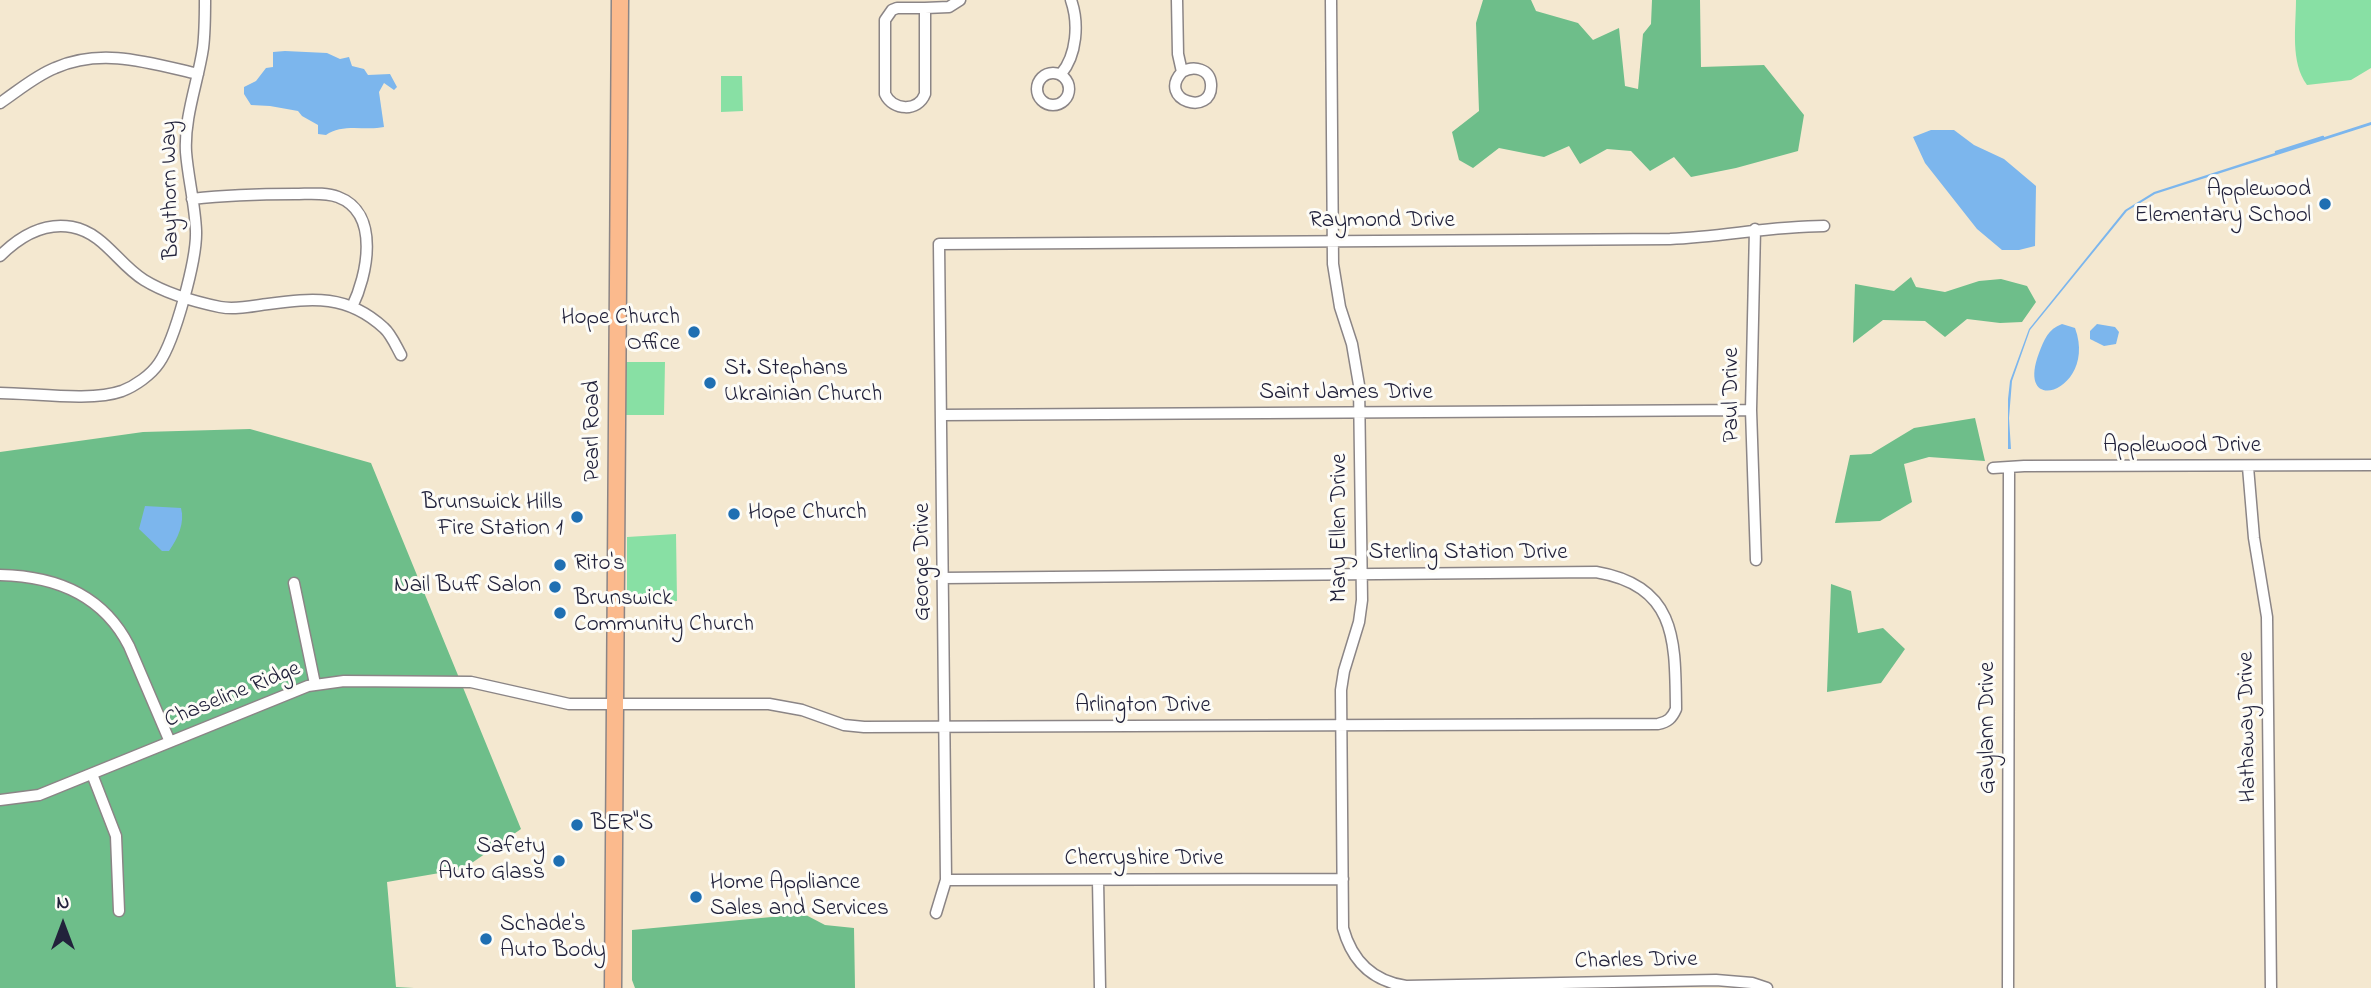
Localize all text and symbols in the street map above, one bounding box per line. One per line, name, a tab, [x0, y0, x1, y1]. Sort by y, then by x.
street label: Baythorn Way	[157, 120, 187, 260]
place label: Applewood Elementary School	[2135, 177, 2311, 231]
marker: Applewood Elementary School	[2317, 196, 2333, 212]
street label: Raymond Drive	[1309, 208, 1455, 236]
place label: Hope Church Office	[561, 305, 680, 359]
marker: Hope Church Office	[686, 324, 702, 340]
street label: Paul Drive	[1719, 347, 1747, 443]
place label: St. Stephans Ukrainian Church	[724, 356, 882, 410]
marker: St. Stephans Ukrainian Church	[702, 375, 718, 391]
street label: Pearl Road	[580, 380, 608, 482]
street label: Saint James Drive	[1259, 380, 1433, 408]
street label: Applewood Drive	[2103, 433, 2261, 461]
street label: Mary Ellen Drive	[1327, 453, 1355, 603]
place label: Brunswick Hills Fire Station 1	[422, 490, 563, 544]
place label: Hope Church	[748, 500, 867, 528]
street label: George Drive	[910, 503, 938, 621]
marker: Hope Church	[726, 506, 742, 522]
marker: Brunswick Hills Fire Station 1	[569, 509, 585, 525]
street label: Sterling Station Drive	[1368, 540, 1568, 568]
place label: Rito's	[574, 551, 625, 579]
marker: Rito's	[552, 557, 568, 573]
place label: Nail Buff Salon	[394, 573, 541, 601]
marker: Nail Buff Salon	[547, 579, 563, 595]
place label: Brunswick Community Church	[574, 586, 754, 640]
marker: Brunswick Community Church	[552, 605, 568, 621]
street label: Hathaway Drive	[2234, 651, 2264, 803]
street label: Chaseline Ridge	[161, 656, 305, 736]
street label: Gaylann Drive	[1975, 662, 2003, 794]
street label: Arlington Drive	[1075, 693, 1211, 721]
place label: BER"S	[591, 811, 653, 839]
marker: BER"S	[569, 817, 585, 833]
place label: Safety Auto Glass	[438, 834, 545, 888]
street label: Cherryshire Drive	[1065, 846, 1223, 874]
marker: Safety Auto Glass	[551, 853, 567, 869]
place label: Home Appliance Sales and Services	[710, 870, 889, 924]
marker: Home Appliance Sales and Services	[688, 889, 704, 905]
north arrow	[28, 890, 98, 960]
text: N	[57, 890, 69, 917]
place label: Schade's Auto Body	[500, 912, 606, 966]
marker: Schade's Auto Body	[478, 931, 494, 947]
street label: Charles Drive	[1574, 947, 1698, 977]

